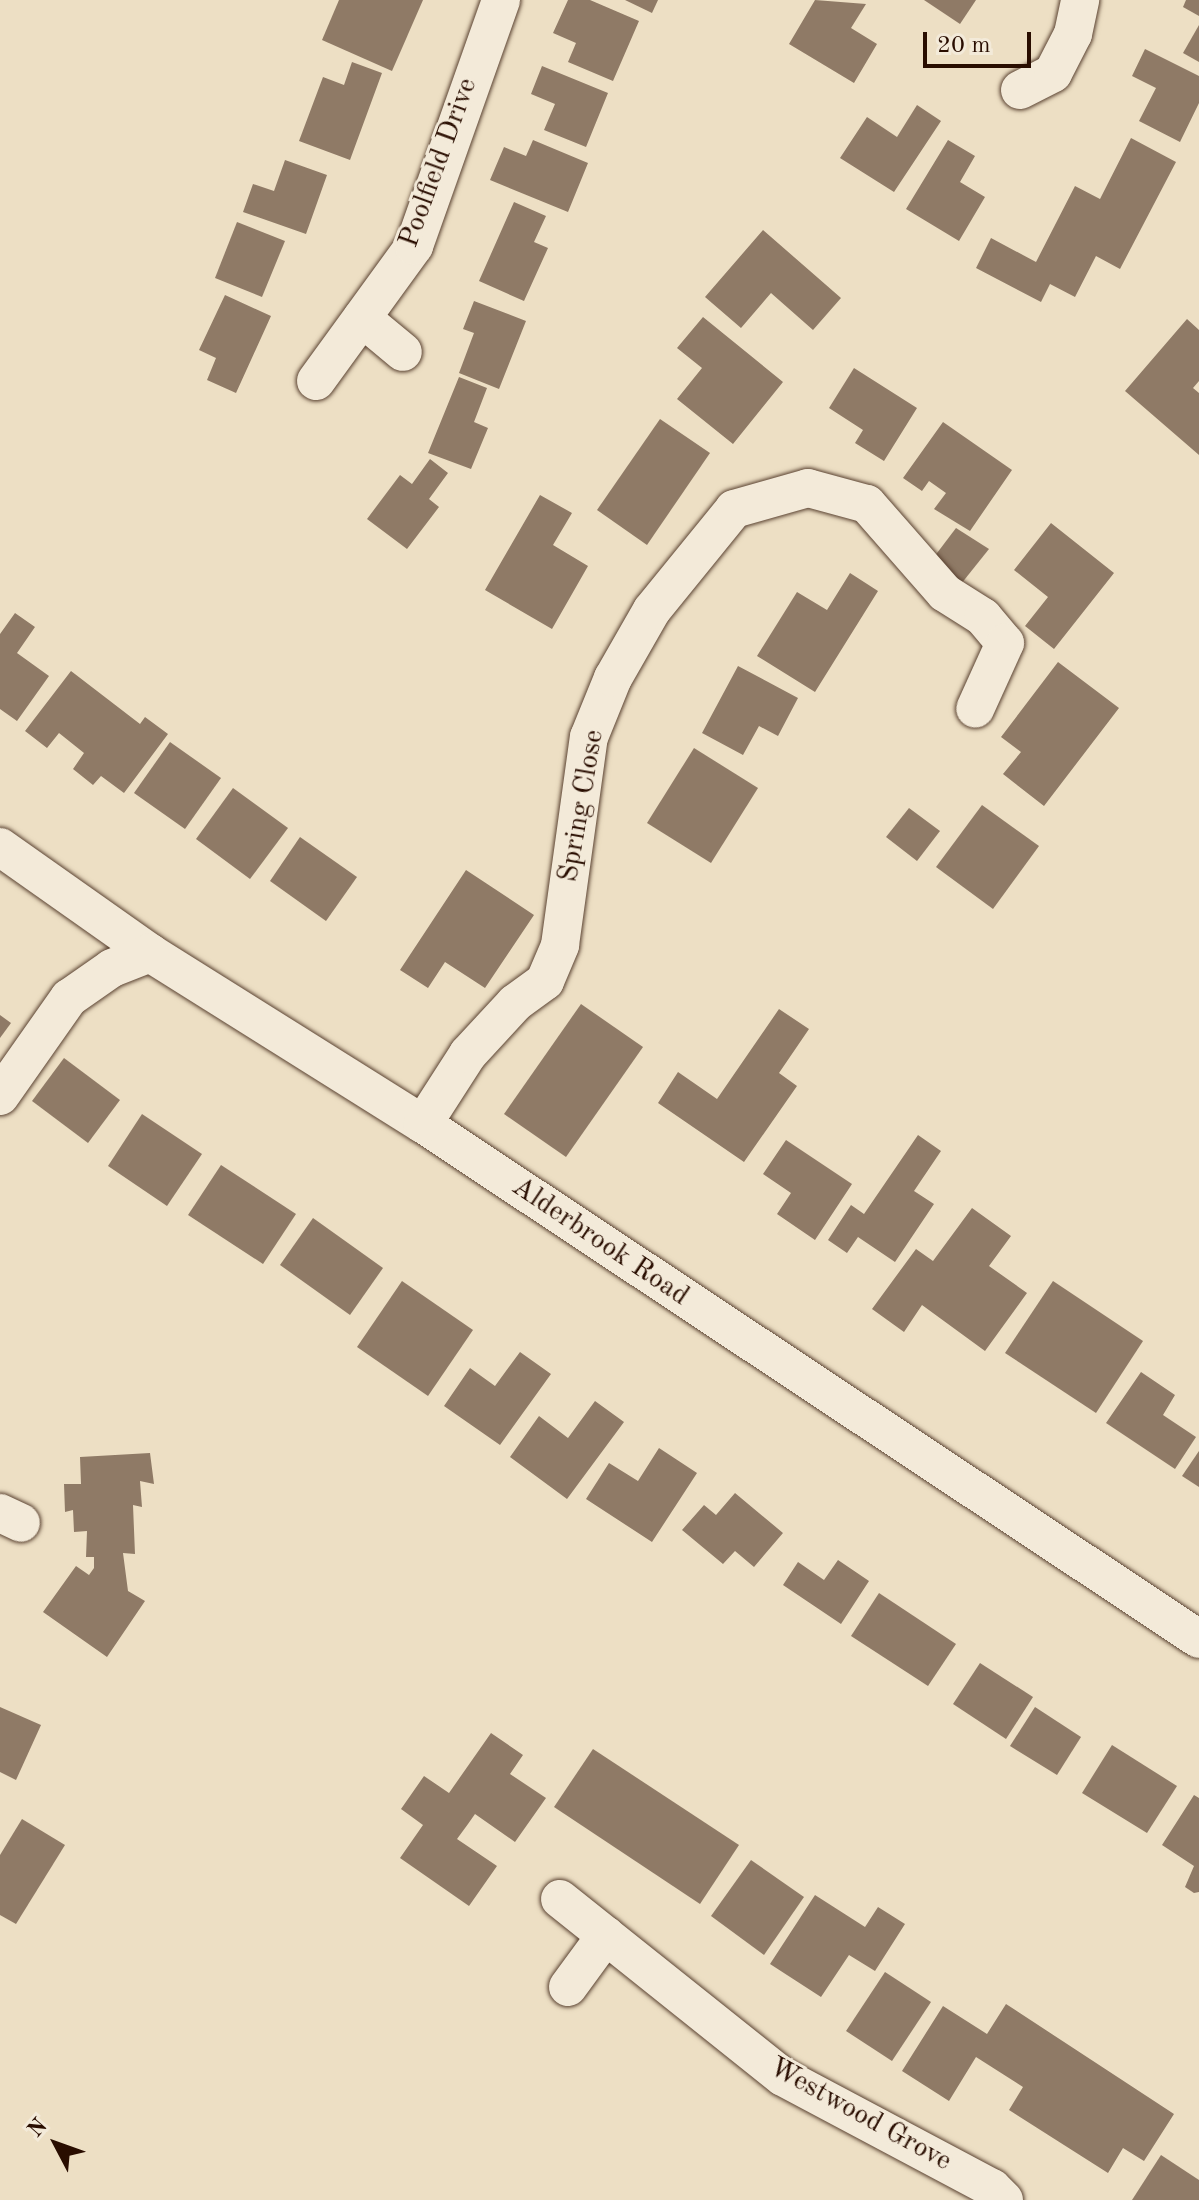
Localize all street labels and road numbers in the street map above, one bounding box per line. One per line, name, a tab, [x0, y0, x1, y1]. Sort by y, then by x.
street label: Poolfield Drive	[393, 74, 485, 252]
street label: Spring Close	[552, 727, 612, 885]
street label: Alderbrook Road	[505, 1170, 695, 1314]
street label: Westwood Grove	[763, 2051, 957, 2179]

